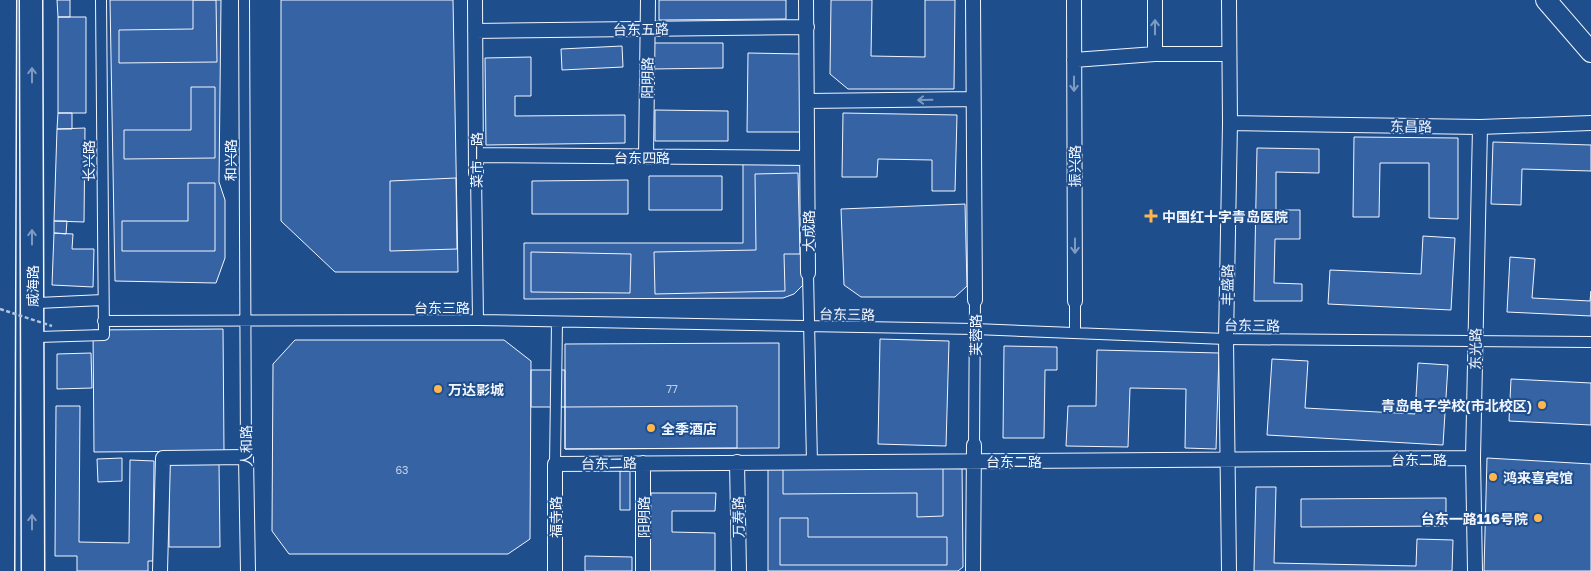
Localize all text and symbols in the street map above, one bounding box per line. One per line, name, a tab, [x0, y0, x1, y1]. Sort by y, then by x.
one-way arrow	[1150, 19, 1160, 36]
street label: 台东五路	[613, 20, 669, 38]
street label: 阳明路	[638, 57, 656, 99]
one-way arrow	[27, 67, 37, 84]
one-way arrow	[1069, 75, 1079, 91]
one-way arrow	[917, 95, 933, 105]
street label: 东昌路	[1390, 117, 1432, 135]
street label: 菜市一路	[468, 132, 485, 188]
street label: 和兴路	[222, 139, 239, 181]
street label: 长兴路	[80, 140, 97, 182]
street label: 振兴路	[1066, 145, 1083, 187]
street label: 台东四路	[614, 149, 670, 166]
place label: 中国红十字青岛医院	[1162, 208, 1288, 225]
marker: 中国红十字青岛医院	[1144, 209, 1158, 223]
street label: 大成路	[800, 210, 817, 252]
one-way arrow	[27, 230, 37, 246]
one-way arrow	[1070, 238, 1080, 254]
street label: 丰盛路	[1218, 264, 1236, 306]
street label: 威海路	[24, 265, 41, 307]
street label: 台东三路	[414, 299, 470, 316]
street label: 台东三路	[819, 305, 875, 323]
street label: 芙蓉路	[967, 314, 984, 356]
street label: 台东三路	[1224, 316, 1280, 334]
street label: 东光路	[1466, 328, 1484, 370]
place label: 万达影城	[448, 381, 504, 398]
house number: 77	[666, 382, 678, 395]
marker: 万达影城	[432, 383, 444, 395]
place label: 青岛电子学校(市北校区)	[1381, 397, 1532, 414]
marker: 青岛电子学校(市北校区)	[1536, 399, 1548, 411]
place label: 全季酒店	[661, 420, 717, 437]
marker: 全季酒店	[645, 422, 657, 434]
street label: 人和路	[237, 425, 255, 467]
street label: 台东二路	[1391, 451, 1447, 468]
street label: 台东二路	[986, 453, 1042, 470]
street label: 台东二路	[581, 454, 637, 472]
house number: 63	[395, 463, 409, 476]
place label: 鸿来喜宾馆	[1503, 469, 1573, 486]
marker: 鸿来喜宾馆	[1487, 471, 1499, 483]
street label: 福寺路	[547, 496, 564, 538]
street label: 阳明路	[635, 496, 652, 538]
street label: 万寿路	[729, 496, 747, 538]
place label: 台东一路116号院	[1421, 510, 1528, 527]
marker: 台东一路116号院	[1532, 512, 1544, 524]
one-way arrow	[27, 515, 37, 531]

